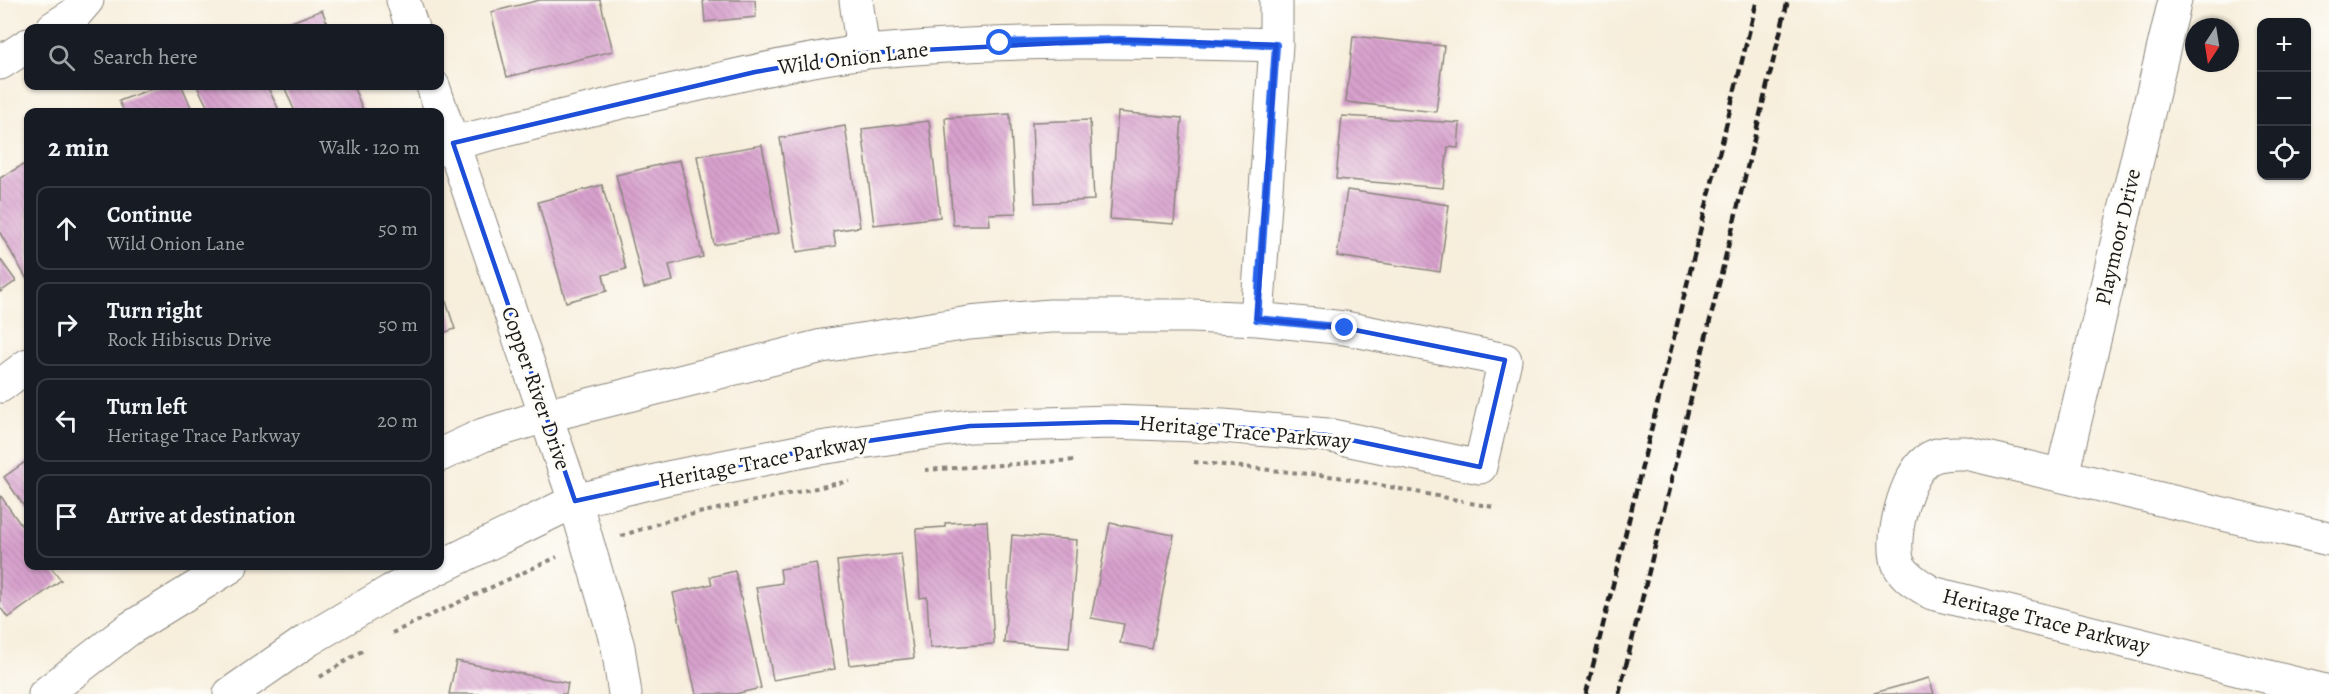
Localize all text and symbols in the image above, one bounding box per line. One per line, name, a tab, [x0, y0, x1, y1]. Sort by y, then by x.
north arrow	[2185, 18, 2239, 72]
map controls	[2257, 18, 2311, 180]
button: +	[2257, 18, 2311, 72]
search box	[24, 24, 444, 90]
route start	[986, 29, 1012, 55]
street label: Wild Onion Lane	[775, 34, 930, 82]
icon: search	[45, 41, 78, 74]
text: Search here	[93, 42, 198, 72]
button: −	[2257, 72, 2311, 126]
button: locate	[2257, 126, 2311, 180]
text: 2 min	[48, 130, 109, 165]
text: Walk · 120 m	[319, 134, 420, 161]
street label: Playmoor Drive	[2088, 166, 2148, 308]
text: Continue	[107, 200, 192, 230]
icon: ahead	[50, 212, 83, 245]
text: 50 m	[378, 215, 418, 242]
text: Wild Onion Lane	[107, 230, 245, 257]
text: Turn right	[107, 296, 203, 326]
street label: Copper River Drive	[494, 302, 578, 474]
icon: right	[50, 308, 83, 341]
text: 50 m	[378, 311, 418, 338]
route end	[1331, 314, 1357, 340]
text: Rock Hibiscus Drive	[107, 326, 272, 353]
text: Turn left	[107, 392, 187, 422]
icon: left	[50, 404, 83, 437]
text: 20 m	[377, 407, 418, 434]
street label: Heritage Trace Parkway	[1138, 408, 1352, 456]
text: Heritage Trace Parkway	[107, 422, 300, 449]
street label: Heritage Trace Parkway	[656, 426, 870, 496]
icon: arrive	[50, 500, 83, 533]
text: Arrive at destination	[107, 501, 296, 531]
street label: Heritage Trace Parkway	[1939, 581, 2153, 661]

